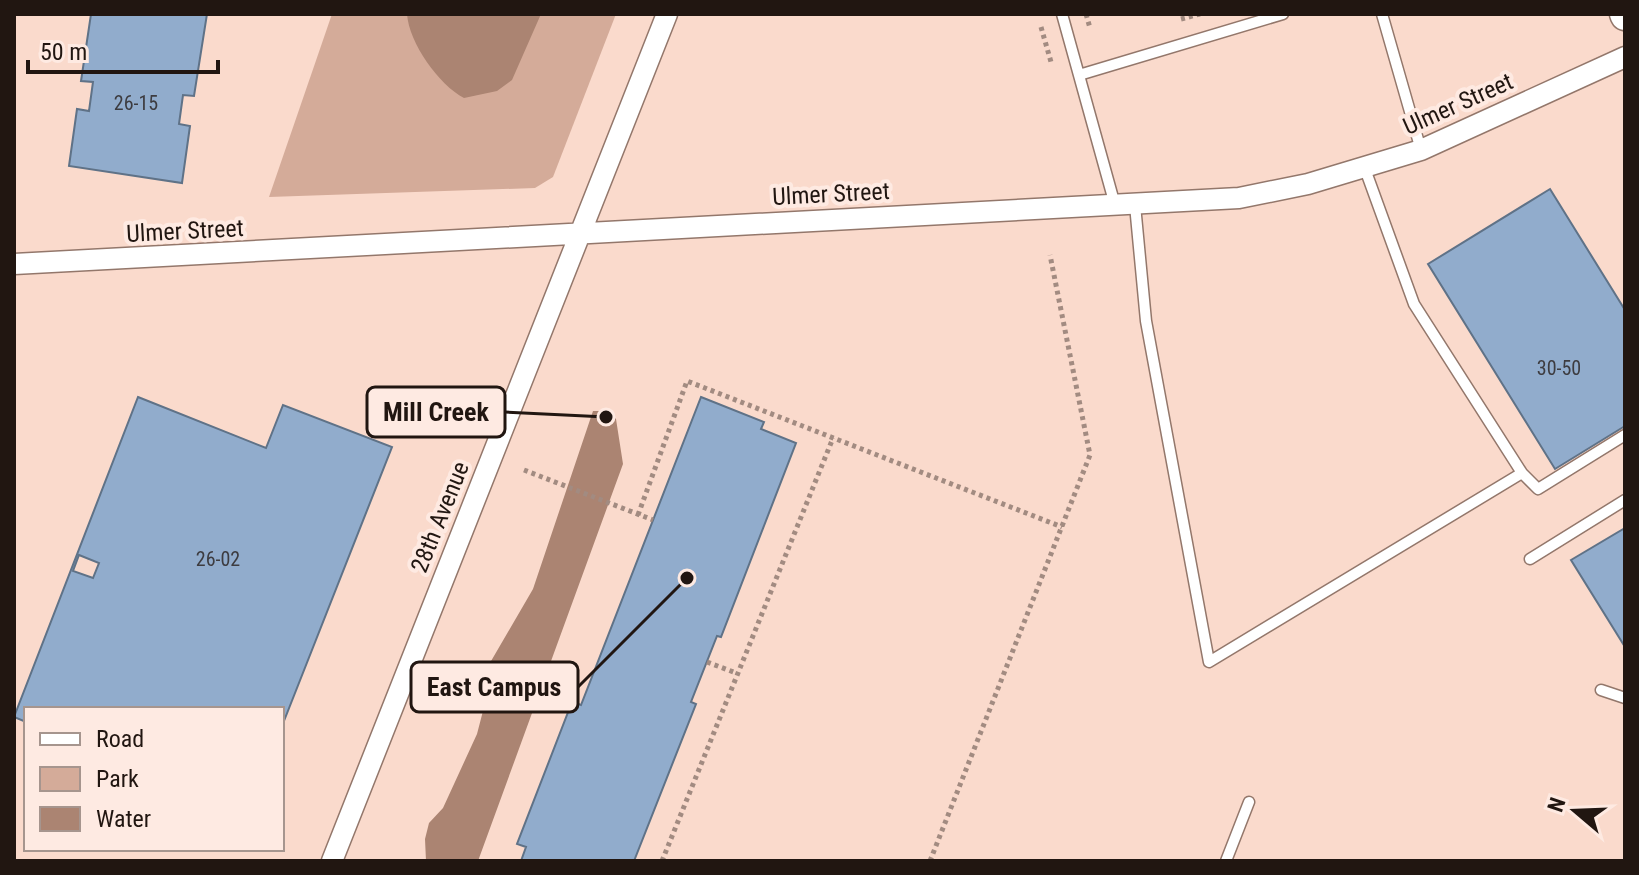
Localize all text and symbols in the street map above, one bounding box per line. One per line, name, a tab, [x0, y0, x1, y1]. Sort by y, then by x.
scale bar	[28, 24, 218, 74]
text: 50 m	[40, 38, 87, 66]
street label: Ulmer Street	[1399, 67, 1517, 141]
house number: 26-15	[114, 91, 158, 115]
street label: Ulmer Street	[772, 177, 890, 211]
street label: Ulmer Street	[126, 214, 244, 248]
house number: 30-50	[1537, 356, 1581, 380]
callout: Mill Creek	[367, 387, 505, 437]
text: Mill Creek	[383, 397, 489, 427]
street label: 28th Avenue	[405, 458, 475, 576]
house number: 26-02	[196, 547, 240, 571]
callout: East Campus	[411, 662, 578, 712]
text: East Campus	[427, 672, 561, 702]
legend	[24, 707, 284, 851]
text: Road	[96, 725, 144, 753]
text: Park	[96, 765, 139, 793]
north arrow	[1535, 771, 1615, 851]
text: N	[1543, 794, 1571, 815]
text: Water	[96, 805, 151, 833]

